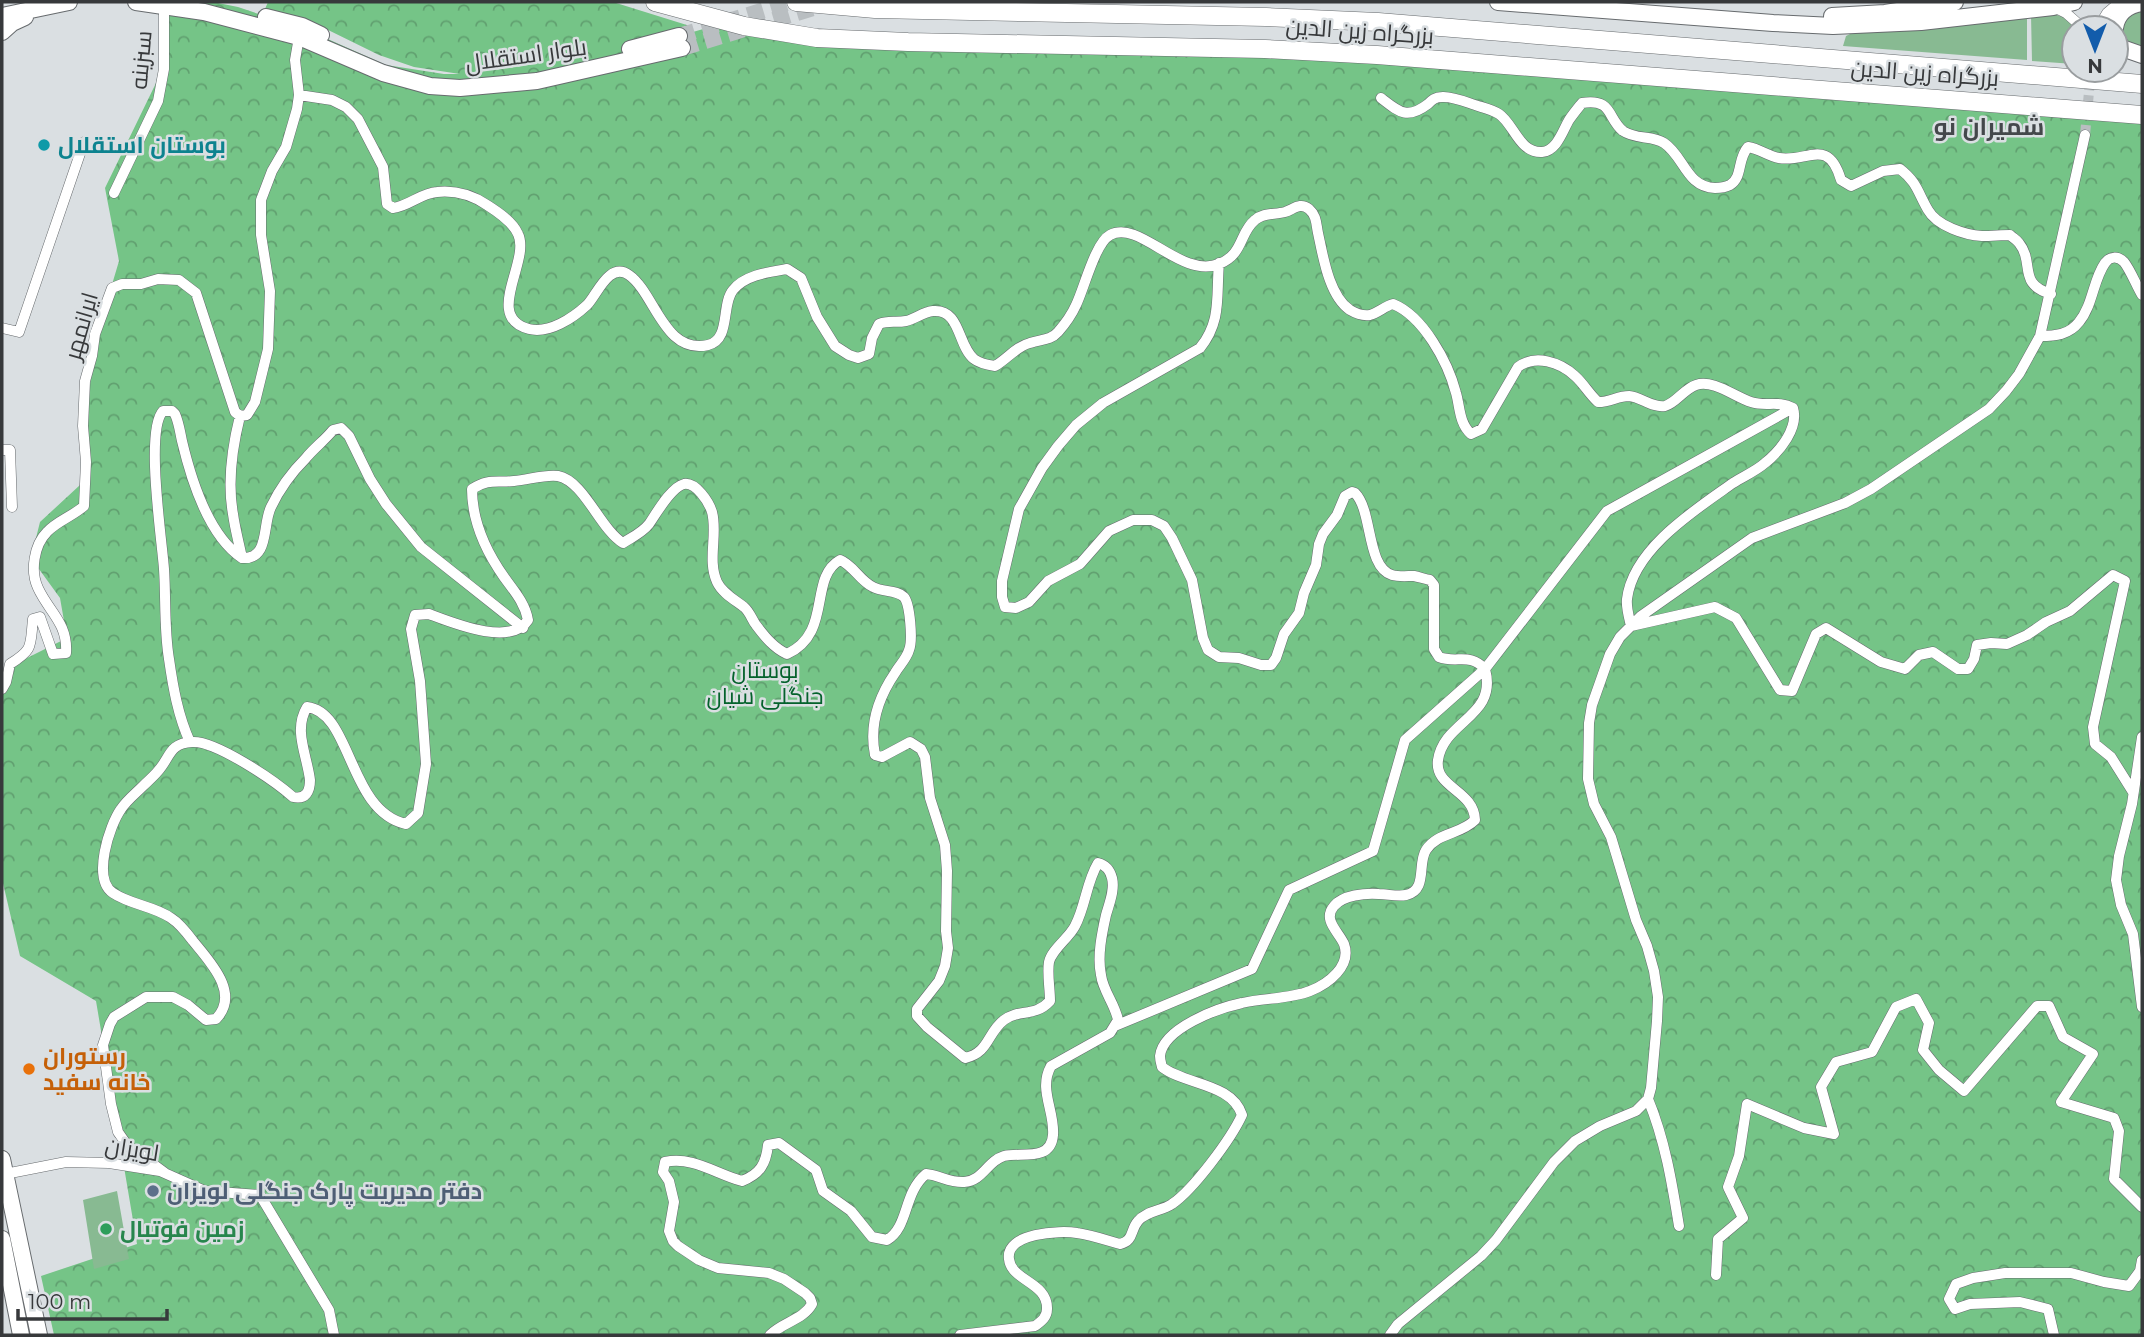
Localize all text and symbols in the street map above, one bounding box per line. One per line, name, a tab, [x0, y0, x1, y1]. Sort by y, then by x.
street label: بزرگراه زین الدین	[1285, 12, 1435, 50]
north arrow	[2060, 14, 2130, 84]
street label: سبزینه	[124, 29, 158, 91]
street label: بلوار استقلال	[464, 33, 588, 77]
street label: بزرگراه زین الدین	[1850, 54, 2000, 92]
text: N	[2087, 54, 2103, 77]
district label: شمیران نو	[1934, 112, 2044, 141]
place label: بوستان استقلال	[58, 131, 226, 159]
marker: بوستان استقلال	[36, 137, 52, 153]
street label: ایرانمهر	[57, 289, 104, 365]
park label: بوستان جنگلی شیان	[706, 656, 824, 710]
place label: رستوران خانه سفید	[43, 1042, 150, 1096]
marker: رستوران خانه سفید	[21, 1061, 37, 1077]
street label: لویزان	[103, 1131, 161, 1167]
place label: دفتر مدیریت پارک جنگلی لویزان	[167, 1177, 482, 1207]
marker: دفتر مدیریت پارک جنگلی لویزان	[145, 1183, 161, 1199]
place label: زمین فوتبال	[120, 1215, 245, 1243]
marker: زمین فوتبال	[98, 1221, 114, 1237]
scale bar	[18, 1278, 166, 1322]
text: 100 m	[28, 1289, 91, 1314]

